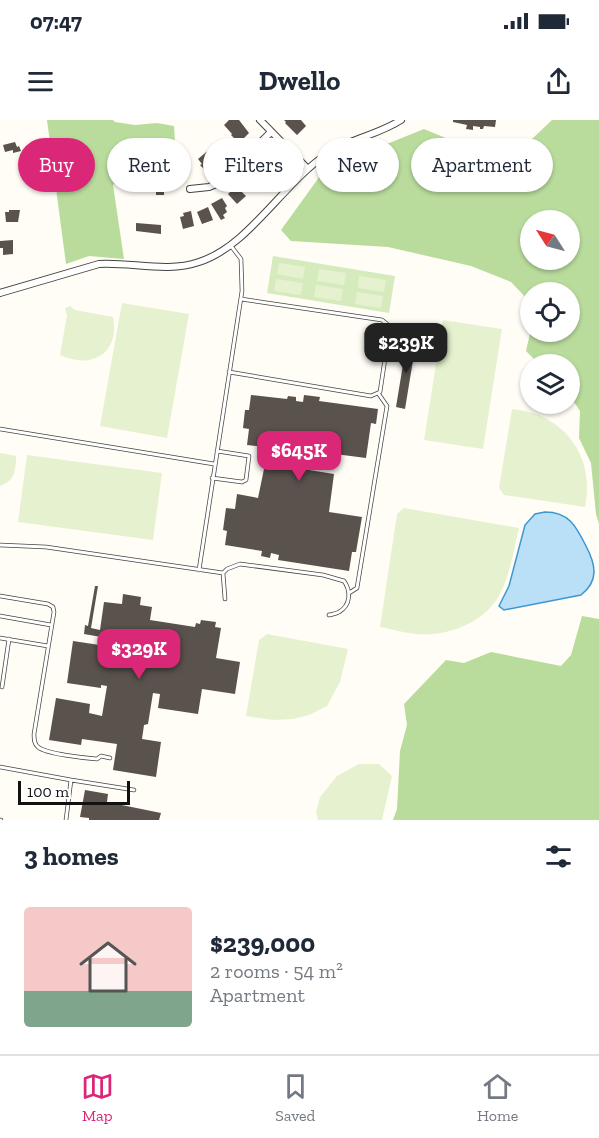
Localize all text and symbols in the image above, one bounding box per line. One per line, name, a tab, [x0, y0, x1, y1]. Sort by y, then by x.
text: 07:47	[30, 8, 82, 35]
icon: menu	[24, 65, 57, 98]
text: Dwello	[259, 65, 340, 97]
icon: share	[542, 65, 575, 98]
chip: Buy	[18, 138, 95, 192]
chip: Rent	[107, 138, 191, 192]
chip: Filters	[203, 138, 304, 192]
chip: New	[316, 138, 399, 192]
chip: Apartment	[411, 138, 553, 192]
north arrow	[520, 210, 580, 270]
map controls	[520, 210, 580, 414]
button: locate	[520, 282, 580, 342]
pin: $239K	[364, 323, 448, 374]
text: $239K	[378, 330, 434, 354]
button: layers	[520, 354, 580, 414]
pin: $645K	[257, 431, 341, 482]
text: $645K	[271, 438, 327, 462]
pin: $329K	[97, 629, 181, 680]
text: $329K	[111, 636, 167, 660]
scale bar	[18, 778, 130, 806]
text: 100 m	[27, 782, 69, 801]
text: 3 homes	[24, 840, 119, 872]
icon: filters	[542, 840, 575, 873]
text: $239,000	[210, 927, 315, 959]
icon: home	[72, 931, 144, 1003]
text: 2 rooms · 54 m²	[210, 959, 343, 983]
text: Apartment	[210, 983, 305, 1007]
tab: Map	[81, 1070, 114, 1125]
tab: Saved	[275, 1070, 315, 1125]
tab: Home	[477, 1070, 518, 1125]

